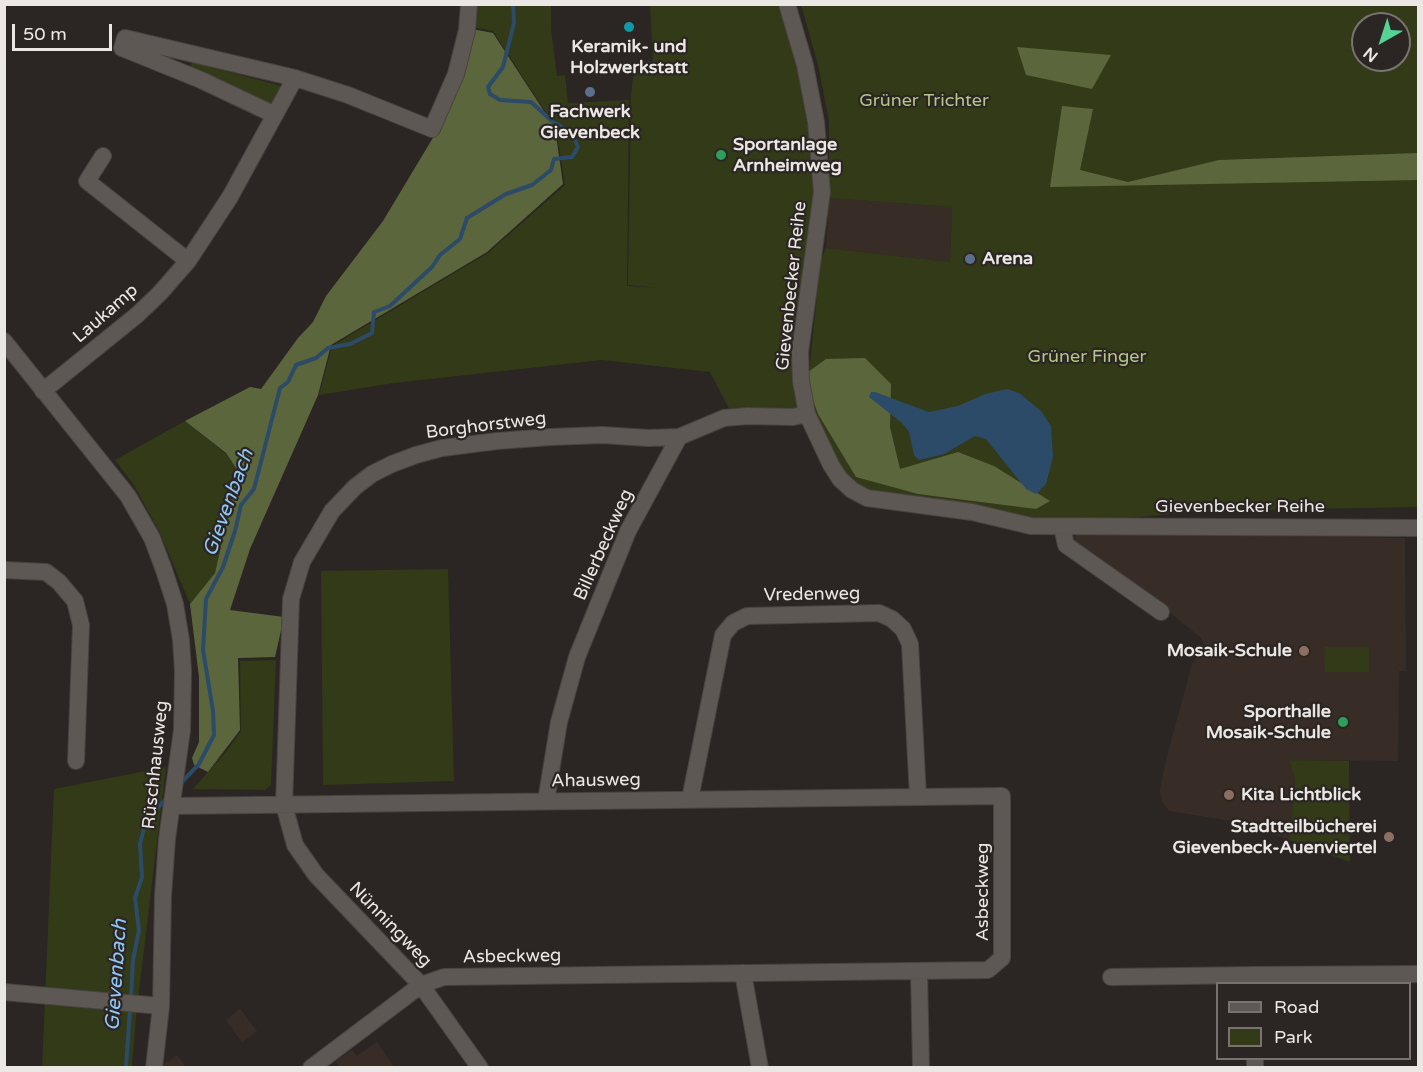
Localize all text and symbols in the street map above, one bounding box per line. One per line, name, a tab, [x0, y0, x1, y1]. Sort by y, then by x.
scale bar	[15, 12, 116, 50]
north arrow	[1351, 12, 1411, 72]
marker: Keramik- und Holzwerkstatt	[622, 20, 636, 34]
text: 50 m	[23, 23, 67, 45]
place label: Keramik- und Holzwerkstatt	[570, 36, 688, 78]
text: N	[1360, 43, 1382, 66]
marker: Fachwerk Gievenbeck	[583, 85, 597, 99]
park label: Grüner Trichter	[859, 90, 989, 112]
place label: Fachwerk Gievenbeck	[540, 101, 640, 144]
place label: Sportanlage Arnheimweg	[733, 134, 842, 176]
marker: Sportanlage Arnheimweg	[714, 148, 728, 162]
street label: Gievenbecker Reihe	[772, 200, 812, 372]
place label: Arena	[982, 248, 1033, 270]
marker: Arena	[963, 252, 977, 266]
street label: Laukamp	[69, 280, 143, 348]
park label: Grüner Finger	[1028, 346, 1146, 368]
street label: Borghorstweg	[425, 408, 547, 444]
water label: Gievenbach	[199, 446, 259, 560]
street label: Billerbeckweg	[570, 486, 638, 604]
street label: Gievenbecker Reihe	[1155, 496, 1325, 518]
street label: Vredenweg	[764, 583, 860, 607]
place label: Mosaik-Schule	[1167, 640, 1292, 662]
marker: Mosaik-Schule	[1297, 644, 1311, 658]
street label: Rüschhausweg	[139, 700, 173, 830]
place label: Sporthalle Mosaik-Schule	[1206, 701, 1331, 744]
marker: Sporthalle Mosaik-Schule	[1336, 715, 1350, 729]
street label: Ahausweg	[551, 769, 641, 793]
place label: Kita Lichtblick	[1241, 784, 1361, 806]
marker: Kita Lichtblick	[1222, 788, 1236, 802]
place label: Stadtteilbücherei Gievenbeck-Auenviertel	[1173, 816, 1377, 858]
marker: Stadtteilbücherei Gievenbeck-Auenviertel	[1382, 830, 1396, 844]
street label: Asbeckweg	[972, 843, 994, 941]
street label: Nünningweg	[344, 878, 436, 972]
water label: Gievenbach	[101, 918, 133, 1032]
street label: Asbeckweg	[462, 945, 562, 969]
legend	[1216, 982, 1411, 1060]
text: Road	[1274, 996, 1319, 1018]
text: Park	[1274, 1026, 1312, 1048]

